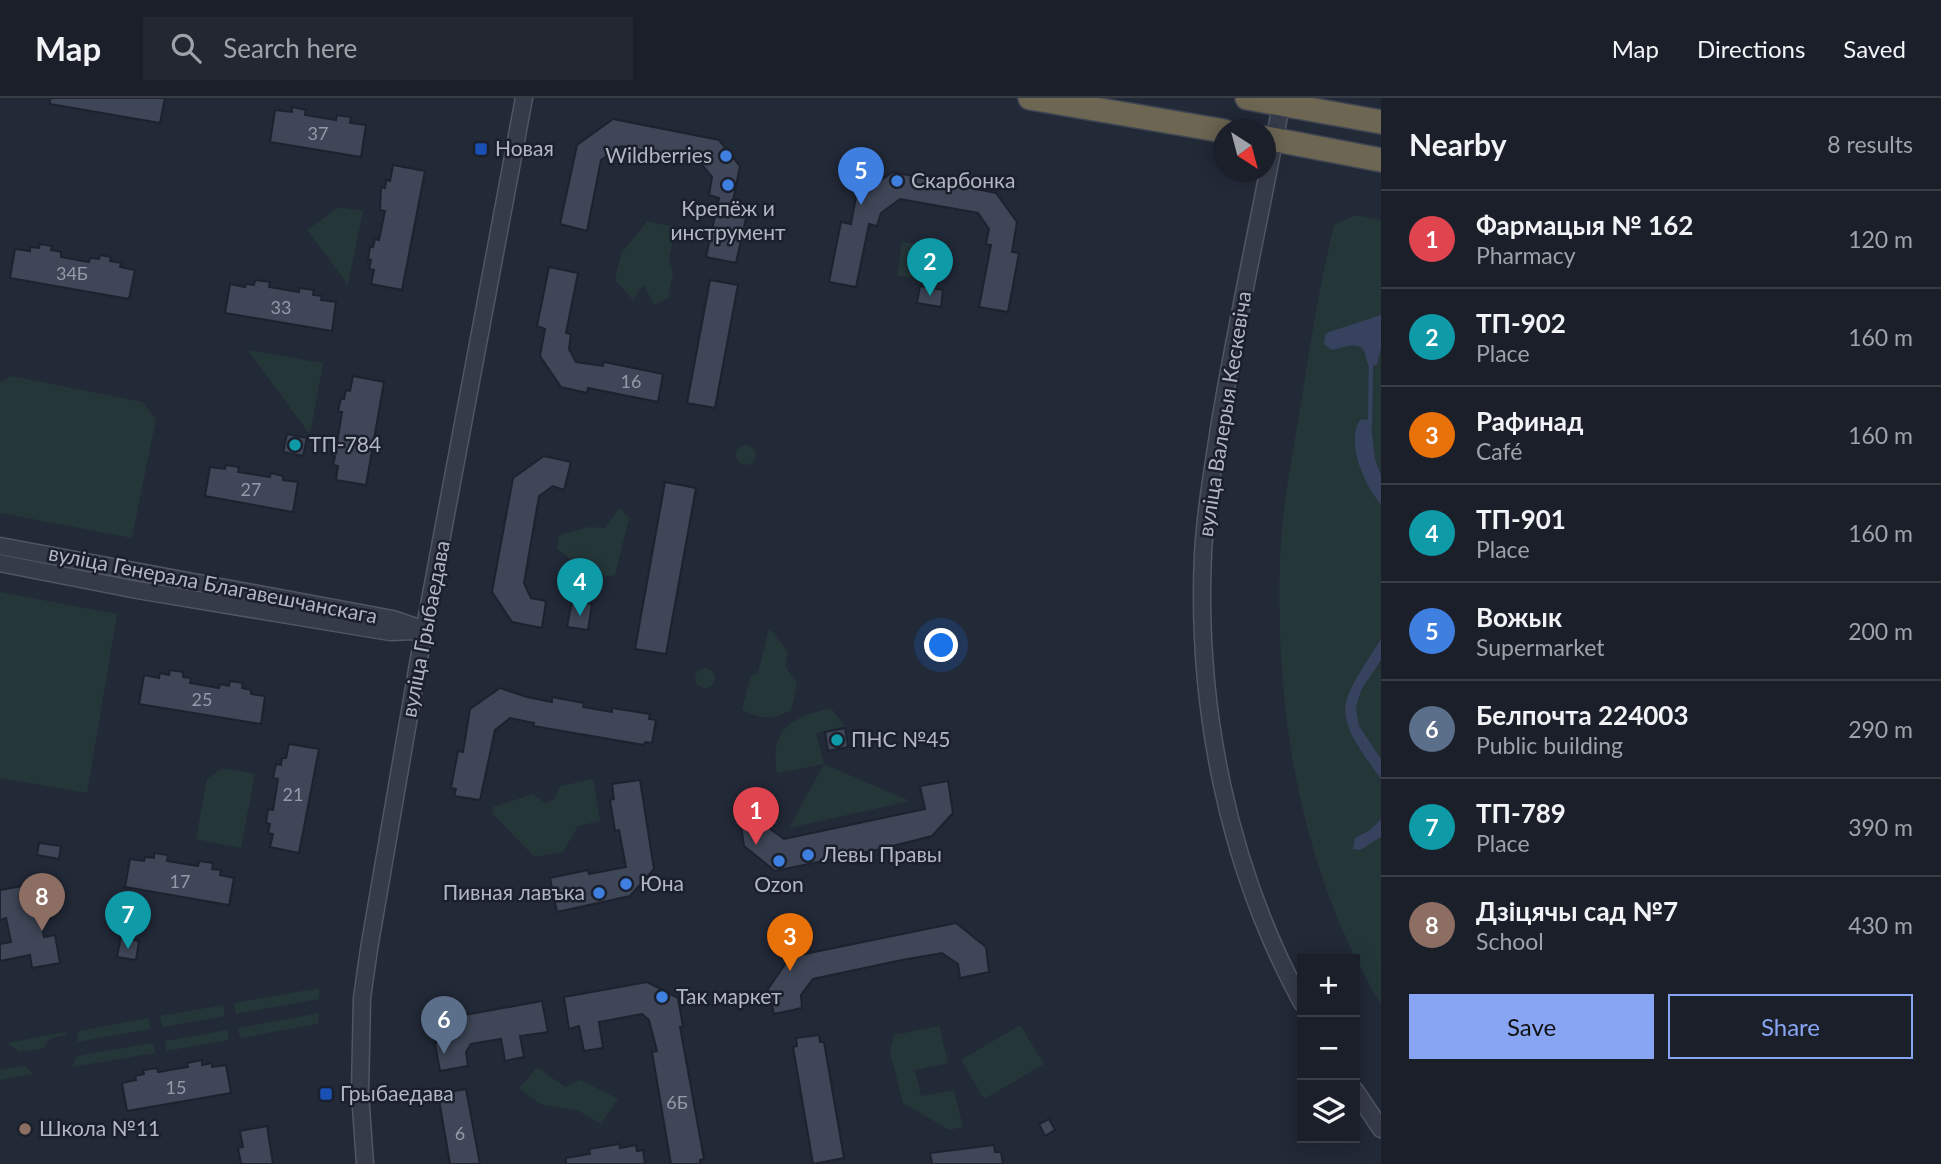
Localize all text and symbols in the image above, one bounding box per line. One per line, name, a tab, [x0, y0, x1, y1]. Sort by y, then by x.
search box	[143, 17, 633, 80]
text: Map	[35, 28, 101, 68]
icon: search	[167, 29, 205, 67]
text: Search here	[223, 32, 357, 64]
text: Map	[1612, 34, 1659, 63]
text: Directions	[1697, 34, 1805, 63]
text: Saved	[1843, 34, 1906, 63]
north arrow	[1213, 119, 1276, 182]
house number: 37	[308, 122, 328, 144]
text: Nearby	[1409, 126, 1507, 162]
text: 8 results	[1827, 130, 1913, 158]
place label: Новая	[495, 135, 554, 160]
marker: Новая	[473, 141, 489, 157]
place label: Wildberries	[605, 142, 712, 167]
pin: 5	[838, 147, 884, 205]
marker: Wildberries	[718, 148, 734, 164]
place label: Скарбонка	[911, 167, 1015, 192]
marker: Скарбонка	[889, 173, 905, 189]
marker: Крепёж и инструмент	[720, 177, 736, 193]
place label: Крепёж и инструмент	[670, 195, 786, 244]
text: Фармацыя № 162	[1476, 209, 1693, 241]
text: 1	[1425, 225, 1439, 253]
text: 120 m	[1848, 225, 1913, 253]
pin: 2	[907, 238, 953, 296]
text: Pharmacy	[1476, 241, 1576, 269]
house number: 34Б	[56, 262, 88, 284]
street label: вуліца Валерыя Кескевіча	[1192, 289, 1255, 538]
house number: 33	[271, 296, 291, 318]
text: ТП-902	[1476, 307, 1566, 339]
text: 2	[1425, 323, 1439, 351]
text: 160 m	[1848, 323, 1913, 351]
text: Place	[1476, 339, 1530, 367]
house number: 16	[621, 370, 641, 392]
text: Рафинад	[1476, 405, 1584, 437]
text: 3	[1425, 421, 1439, 449]
text: 160 m	[1848, 421, 1913, 449]
place label: ТП-784	[309, 431, 381, 456]
marker: ТП-784	[287, 437, 303, 453]
text: Café	[1476, 437, 1522, 465]
house number: 27	[241, 478, 261, 500]
text: ТП-901	[1476, 503, 1566, 535]
text: 4	[1425, 519, 1439, 547]
text: 160 m	[1848, 519, 1913, 547]
text: Place	[1476, 535, 1530, 563]
street label: вуліца Грыбаедава	[395, 538, 454, 719]
street label: вуліца Генерала Благавешчанскага	[47, 539, 380, 628]
pin: 4	[557, 558, 603, 616]
text: Вожык	[1476, 601, 1562, 633]
text: 5	[1425, 617, 1439, 645]
text: 200 m	[1848, 617, 1913, 645]
your location	[924, 628, 958, 662]
text: Supermarket	[1476, 633, 1605, 661]
house number: 25	[192, 688, 212, 710]
text: Белпочта 224003	[1476, 699, 1689, 731]
text: 6	[1425, 715, 1439, 743]
text: 290 m	[1848, 715, 1913, 743]
place label: ПНС №45	[851, 726, 951, 751]
text: Public building	[1476, 731, 1623, 759]
marker: ПНС №45	[829, 732, 845, 748]
house number: 21	[283, 783, 303, 805]
pin: 1	[733, 787, 779, 845]
text: ТП-789	[1476, 797, 1566, 829]
text: 7	[1425, 813, 1439, 841]
text: 390 m	[1848, 813, 1913, 841]
text: Place	[1476, 829, 1530, 857]
place label: Левы Правы	[821, 841, 942, 866]
marker: Левы Правы	[800, 847, 816, 863]
marker: Ozon	[771, 853, 787, 869]
house number: 17	[170, 870, 190, 892]
place label: Юна	[640, 870, 684, 895]
place label: Ozon	[754, 871, 804, 896]
pin: 8	[19, 873, 65, 931]
marker: Юна	[618, 876, 634, 892]
place label: Пивная лавъка	[443, 879, 585, 904]
marker: Пивная лавъка	[591, 885, 607, 901]
pin: 7	[105, 891, 151, 949]
text: Дзіцячы сад №7	[1476, 895, 1678, 927]
text: 8	[1425, 911, 1439, 939]
text: 430 m	[1848, 911, 1913, 939]
pin: 3	[767, 913, 813, 971]
text: School	[1476, 927, 1544, 955]
map controls	[1297, 954, 1360, 1143]
button: +	[1297, 954, 1360, 1017]
place label: Так маркет	[676, 983, 782, 1008]
marker: Так маркет	[654, 989, 670, 1005]
button: Save	[1409, 994, 1654, 1059]
button: Share	[1668, 994, 1913, 1059]
pin: 6	[421, 996, 467, 1054]
button: −	[1297, 1017, 1360, 1080]
house number: 15	[166, 1076, 186, 1098]
place label: Грыбаедава	[340, 1080, 454, 1105]
button: layers	[1297, 1080, 1360, 1143]
marker: Грыбаедава	[318, 1086, 334, 1102]
house number: 6Б	[666, 1091, 688, 1113]
place label: Школа №11	[39, 1115, 160, 1140]
marker: Школа №11	[17, 1121, 33, 1137]
house number: 6	[455, 1122, 465, 1144]

